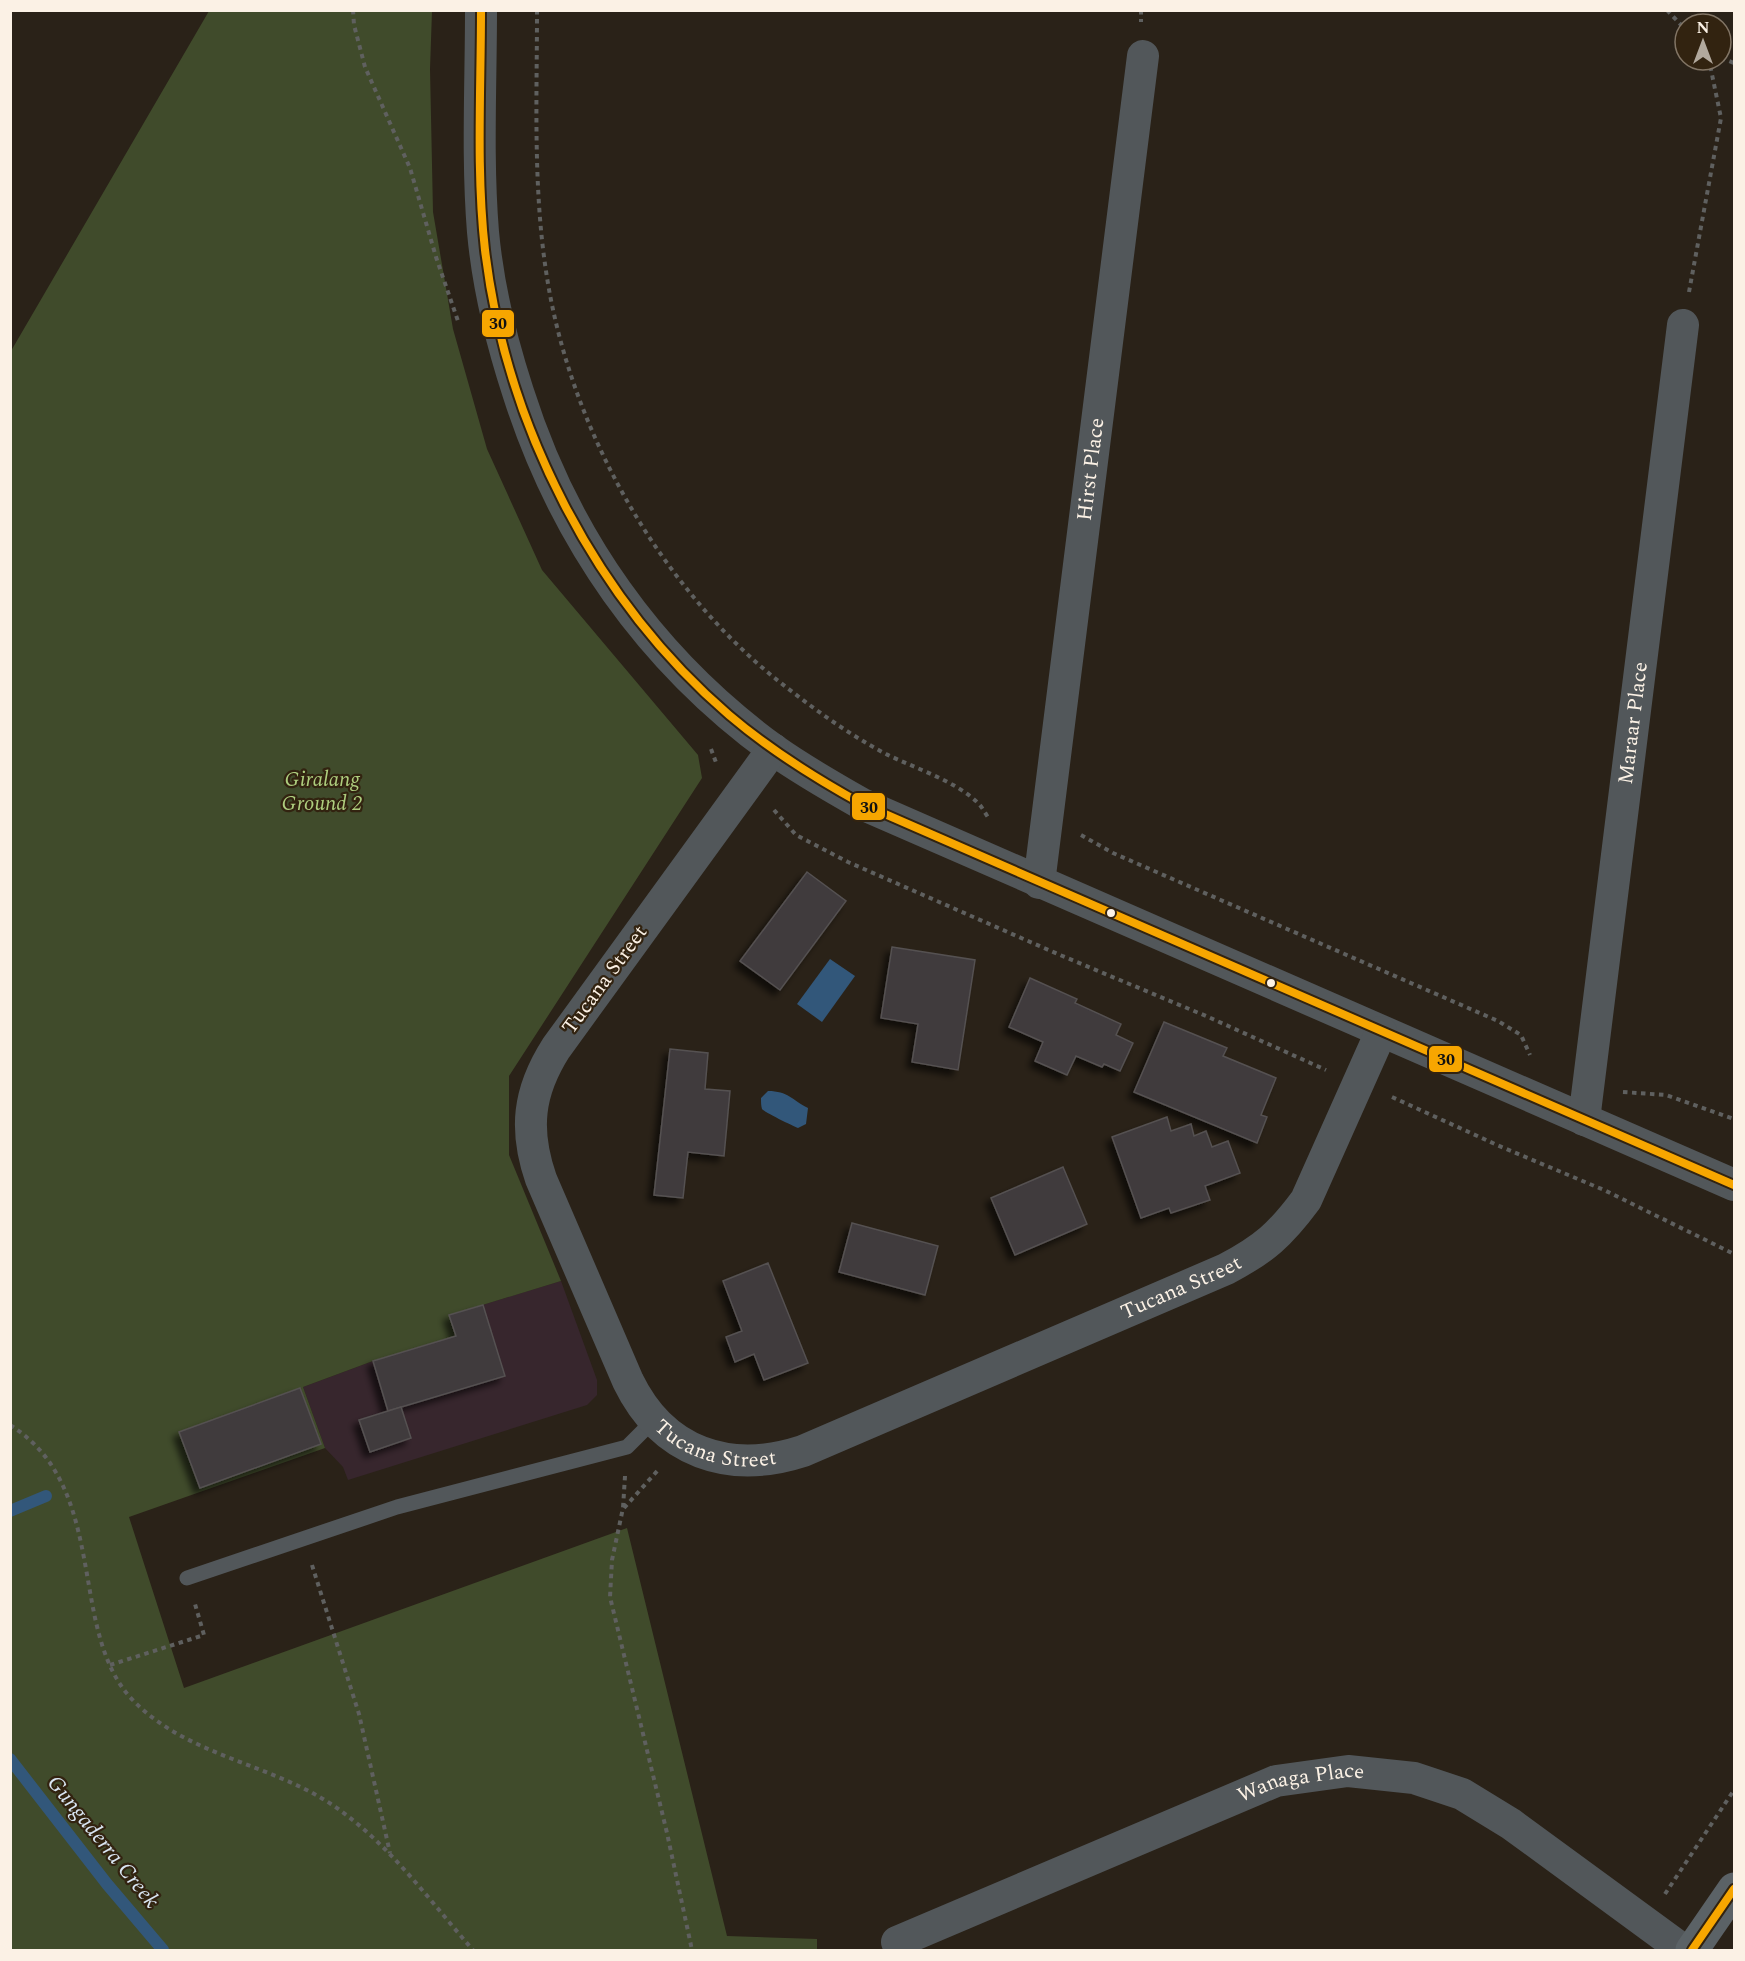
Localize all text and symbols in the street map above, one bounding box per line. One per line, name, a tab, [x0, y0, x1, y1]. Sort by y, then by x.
north arrow	[1673, 12, 1733, 72]
text: N	[1696, 16, 1710, 40]
line badge: 30	[481, 309, 515, 338]
text: 30	[489, 312, 507, 336]
street label: Hirst Place	[1069, 416, 1113, 523]
street label: Maraar Place	[1610, 660, 1657, 786]
park label: Giralang Ground 2	[282, 764, 362, 820]
line badge: 30	[851, 792, 886, 821]
text: 30	[860, 796, 878, 820]
unlabelled marker	[1105, 907, 1117, 919]
street label: Tucana Street	[554, 918, 656, 1042]
unlabelled marker	[1265, 977, 1277, 989]
line badge: 30	[1428, 1045, 1463, 1073]
text: 30	[1437, 1048, 1455, 1072]
street label: Tucana Street	[1116, 1247, 1248, 1328]
street label: Tucana Street	[647, 1412, 779, 1476]
street label: Wanaga Place	[1232, 1755, 1366, 1812]
water label: Gungaderra Creek	[39, 1768, 167, 1916]

